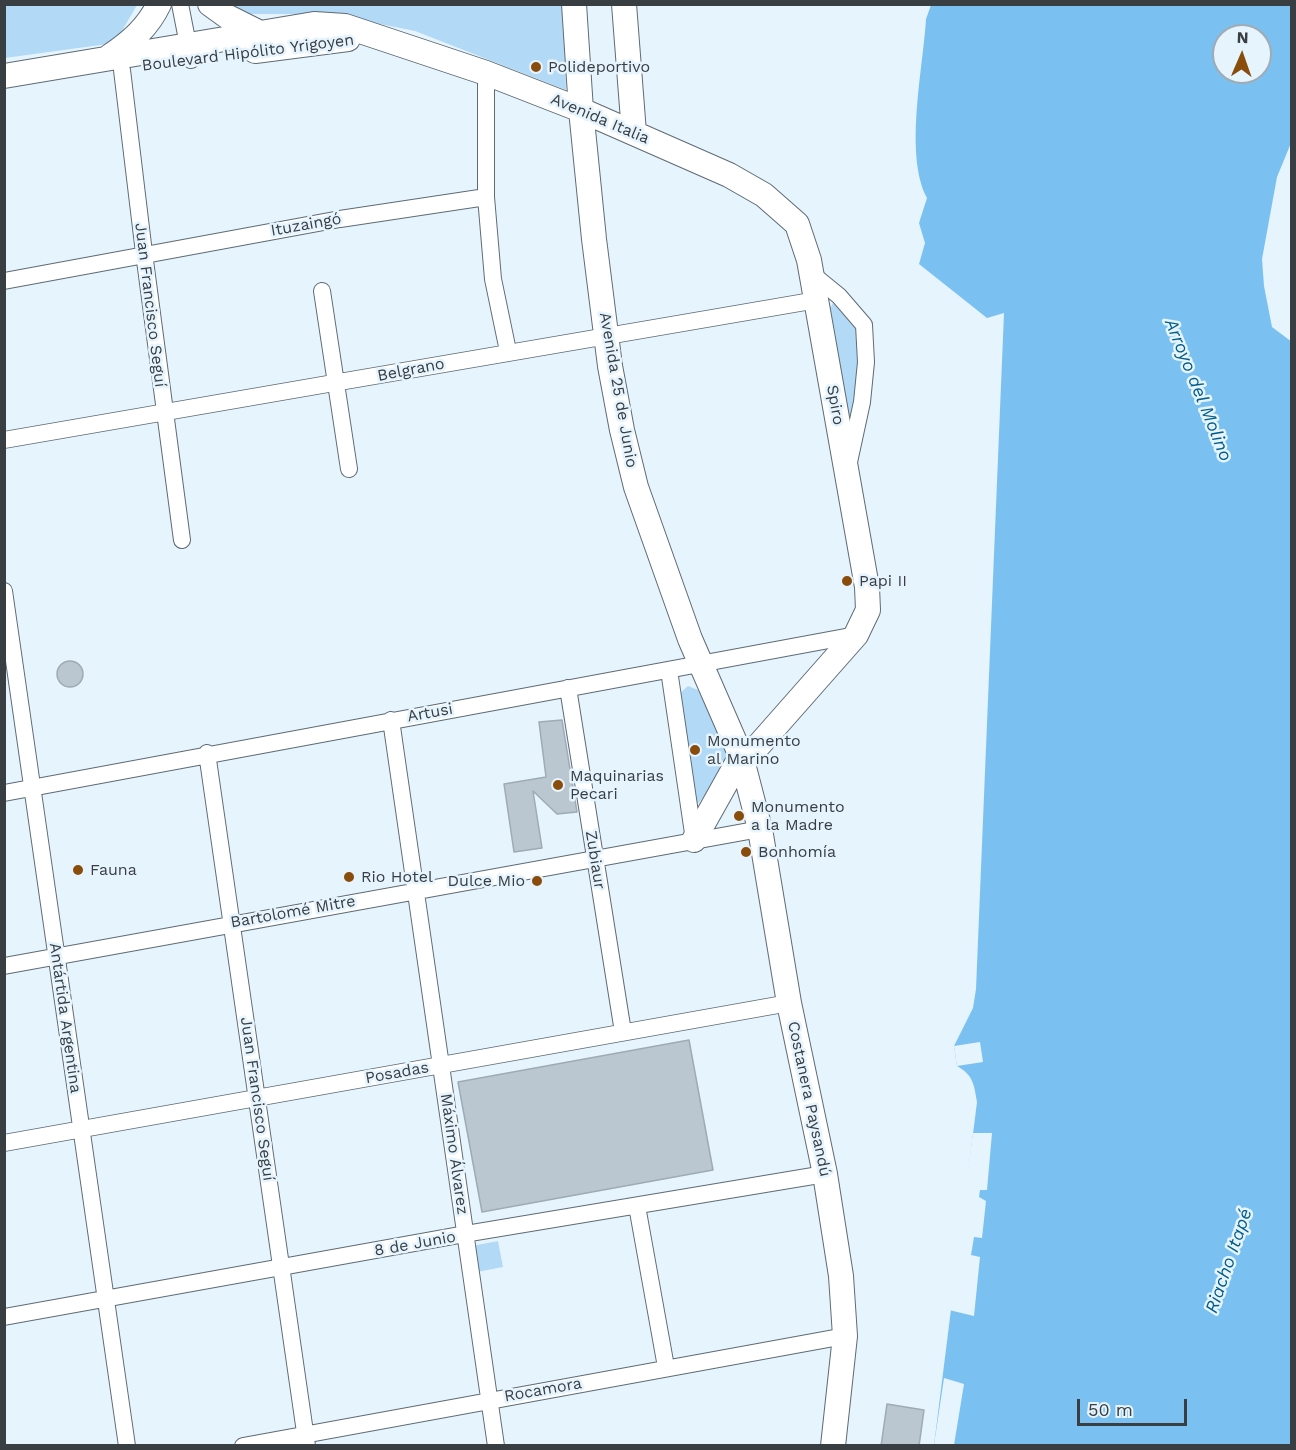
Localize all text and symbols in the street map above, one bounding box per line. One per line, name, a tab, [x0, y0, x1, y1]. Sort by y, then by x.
north arrow	[1212, 24, 1272, 84]
text: N	[1236, 28, 1249, 47]
street label: Boulevard Hipólito Yrigoyen	[141, 30, 355, 76]
place label: Polideportivo	[548, 57, 650, 77]
marker: Polideportivo	[529, 60, 543, 74]
street label: Avenida Italia	[548, 90, 652, 148]
street label: Ituzaingó	[269, 209, 343, 241]
street label: Juan Francisco Seguí	[130, 222, 170, 388]
street label: Avenida 25 de Junio	[595, 311, 641, 469]
water label: Arroyo del Molino	[1160, 316, 1236, 464]
street label: Belgrano	[376, 354, 446, 386]
street label: Spiro	[822, 383, 848, 427]
place label: Papi II	[859, 571, 907, 591]
marker: Papi II	[840, 574, 854, 588]
street label: Artusi	[406, 700, 454, 726]
place label: Monumento al Marino	[707, 731, 800, 769]
marker: Monumento al Marino	[688, 743, 702, 757]
place label: Maquinarias Pecari	[570, 766, 664, 804]
marker: Maquinarias Pecari	[551, 778, 565, 792]
place label: Monumento a la Madre	[751, 797, 844, 835]
marker: Monumento a la Madre	[732, 809, 746, 823]
street label: Zubiaur	[581, 829, 609, 891]
place label: Bonhomía	[758, 842, 836, 862]
marker: Bonhomía	[739, 845, 753, 859]
place label: Fauna	[90, 860, 137, 880]
marker: Fauna	[71, 863, 85, 877]
place label: Rio Hotel	[361, 867, 433, 887]
marker: Rio Hotel	[342, 870, 356, 884]
place label: Dulce Mio	[448, 871, 525, 891]
marker: Dulce Mio	[530, 874, 544, 888]
street label: Bartolomé Mitre	[229, 892, 357, 932]
street label: Antártida Argentina	[45, 941, 85, 1095]
street label: Juan Francisco Seguí	[236, 1016, 278, 1182]
street label: Costanera Paysandú	[783, 1020, 835, 1178]
street label: Posadas	[364, 1058, 430, 1088]
street label: Máximo Álvarez	[436, 1092, 472, 1216]
water label: Riacho Itapé	[1201, 1206, 1257, 1316]
street label: 8 de Junio	[373, 1227, 457, 1261]
street label: Rocamora	[503, 1374, 583, 1406]
scale bar	[1080, 1387, 1190, 1425]
text: 50 m	[1088, 1399, 1133, 1420]

